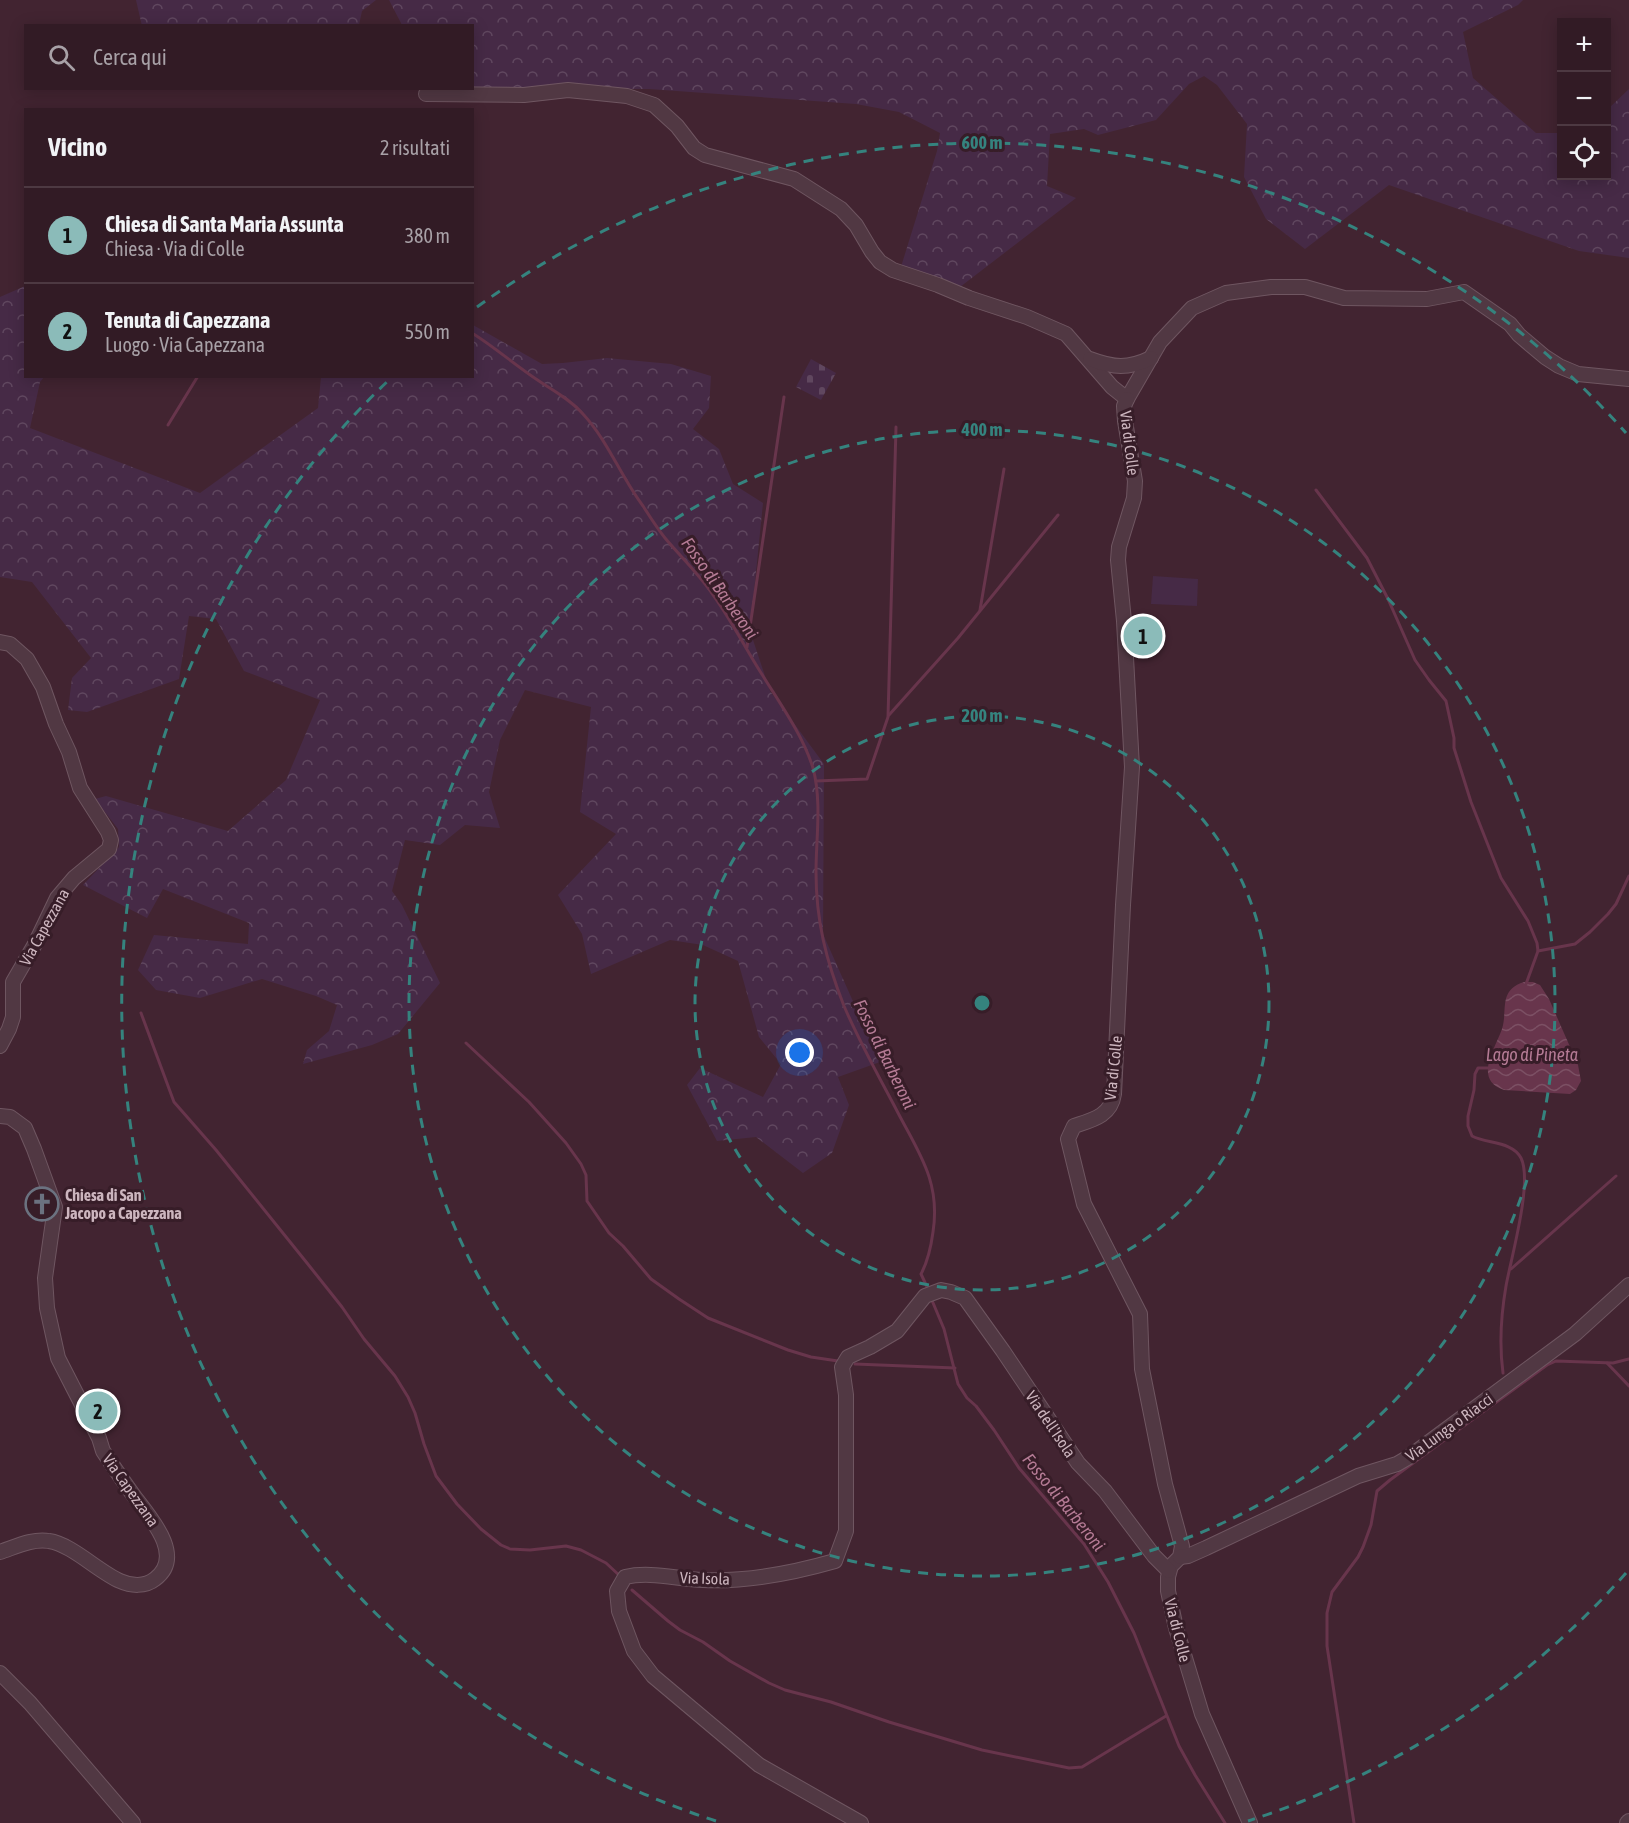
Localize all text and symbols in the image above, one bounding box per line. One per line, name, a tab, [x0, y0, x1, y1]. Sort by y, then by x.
map controls	[1557, 18, 1611, 180]
button: +	[1557, 18, 1611, 72]
search box	[24, 24, 474, 90]
icon: search	[45, 41, 78, 74]
text: Cerca qui	[93, 44, 167, 70]
button: −	[1557, 72, 1611, 126]
button: locate	[1557, 126, 1611, 180]
text: Vicino	[48, 132, 107, 162]
text: 600 m	[962, 132, 1002, 153]
text: 2 risultati	[380, 136, 450, 159]
text: Chiesa di Santa Maria Assunta	[105, 211, 344, 237]
text: 1	[63, 224, 72, 247]
text: 380 m	[405, 224, 450, 247]
text: Chiesa · Via di Colle	[105, 237, 245, 260]
text: Tenuta di Capezzana	[105, 307, 270, 333]
text: 2	[63, 320, 72, 343]
text: 550 m	[405, 320, 450, 343]
text: Luogo · Via Capezzana	[105, 333, 265, 356]
street label: Via di Colle	[1117, 410, 1143, 476]
text: 400 m	[961, 419, 1002, 440]
water label: Fosso di Barberoni	[677, 533, 763, 643]
pin: 1	[1124, 614, 1162, 658]
text: 200 m	[962, 705, 1002, 726]
street label: Via Capezzana	[16, 886, 73, 969]
centre of rings	[972, 993, 992, 1013]
water label: Fosso di Barberoni	[849, 996, 921, 1112]
street label: Via di Colle	[1101, 1035, 1125, 1101]
your location	[785, 1038, 814, 1067]
water label: Lago di Pineta	[1486, 1044, 1579, 1065]
church icon: Chiesa di San Jacopo a Capezzana	[24, 1186, 60, 1222]
place label: Chiesa di San Jacopo a Capezzana	[64, 1186, 182, 1222]
street label: Via dell'Isola	[1022, 1387, 1080, 1461]
pin: 2	[78, 1388, 118, 1434]
street label: Via Lunga o Riacci	[1402, 1389, 1497, 1465]
water label: Fosso di Barberoni	[1018, 1449, 1110, 1555]
street label: Via Capezzana	[98, 1450, 163, 1530]
street label: Via Isola	[680, 1568, 730, 1588]
street label: Via di Colle	[1161, 1596, 1195, 1664]

